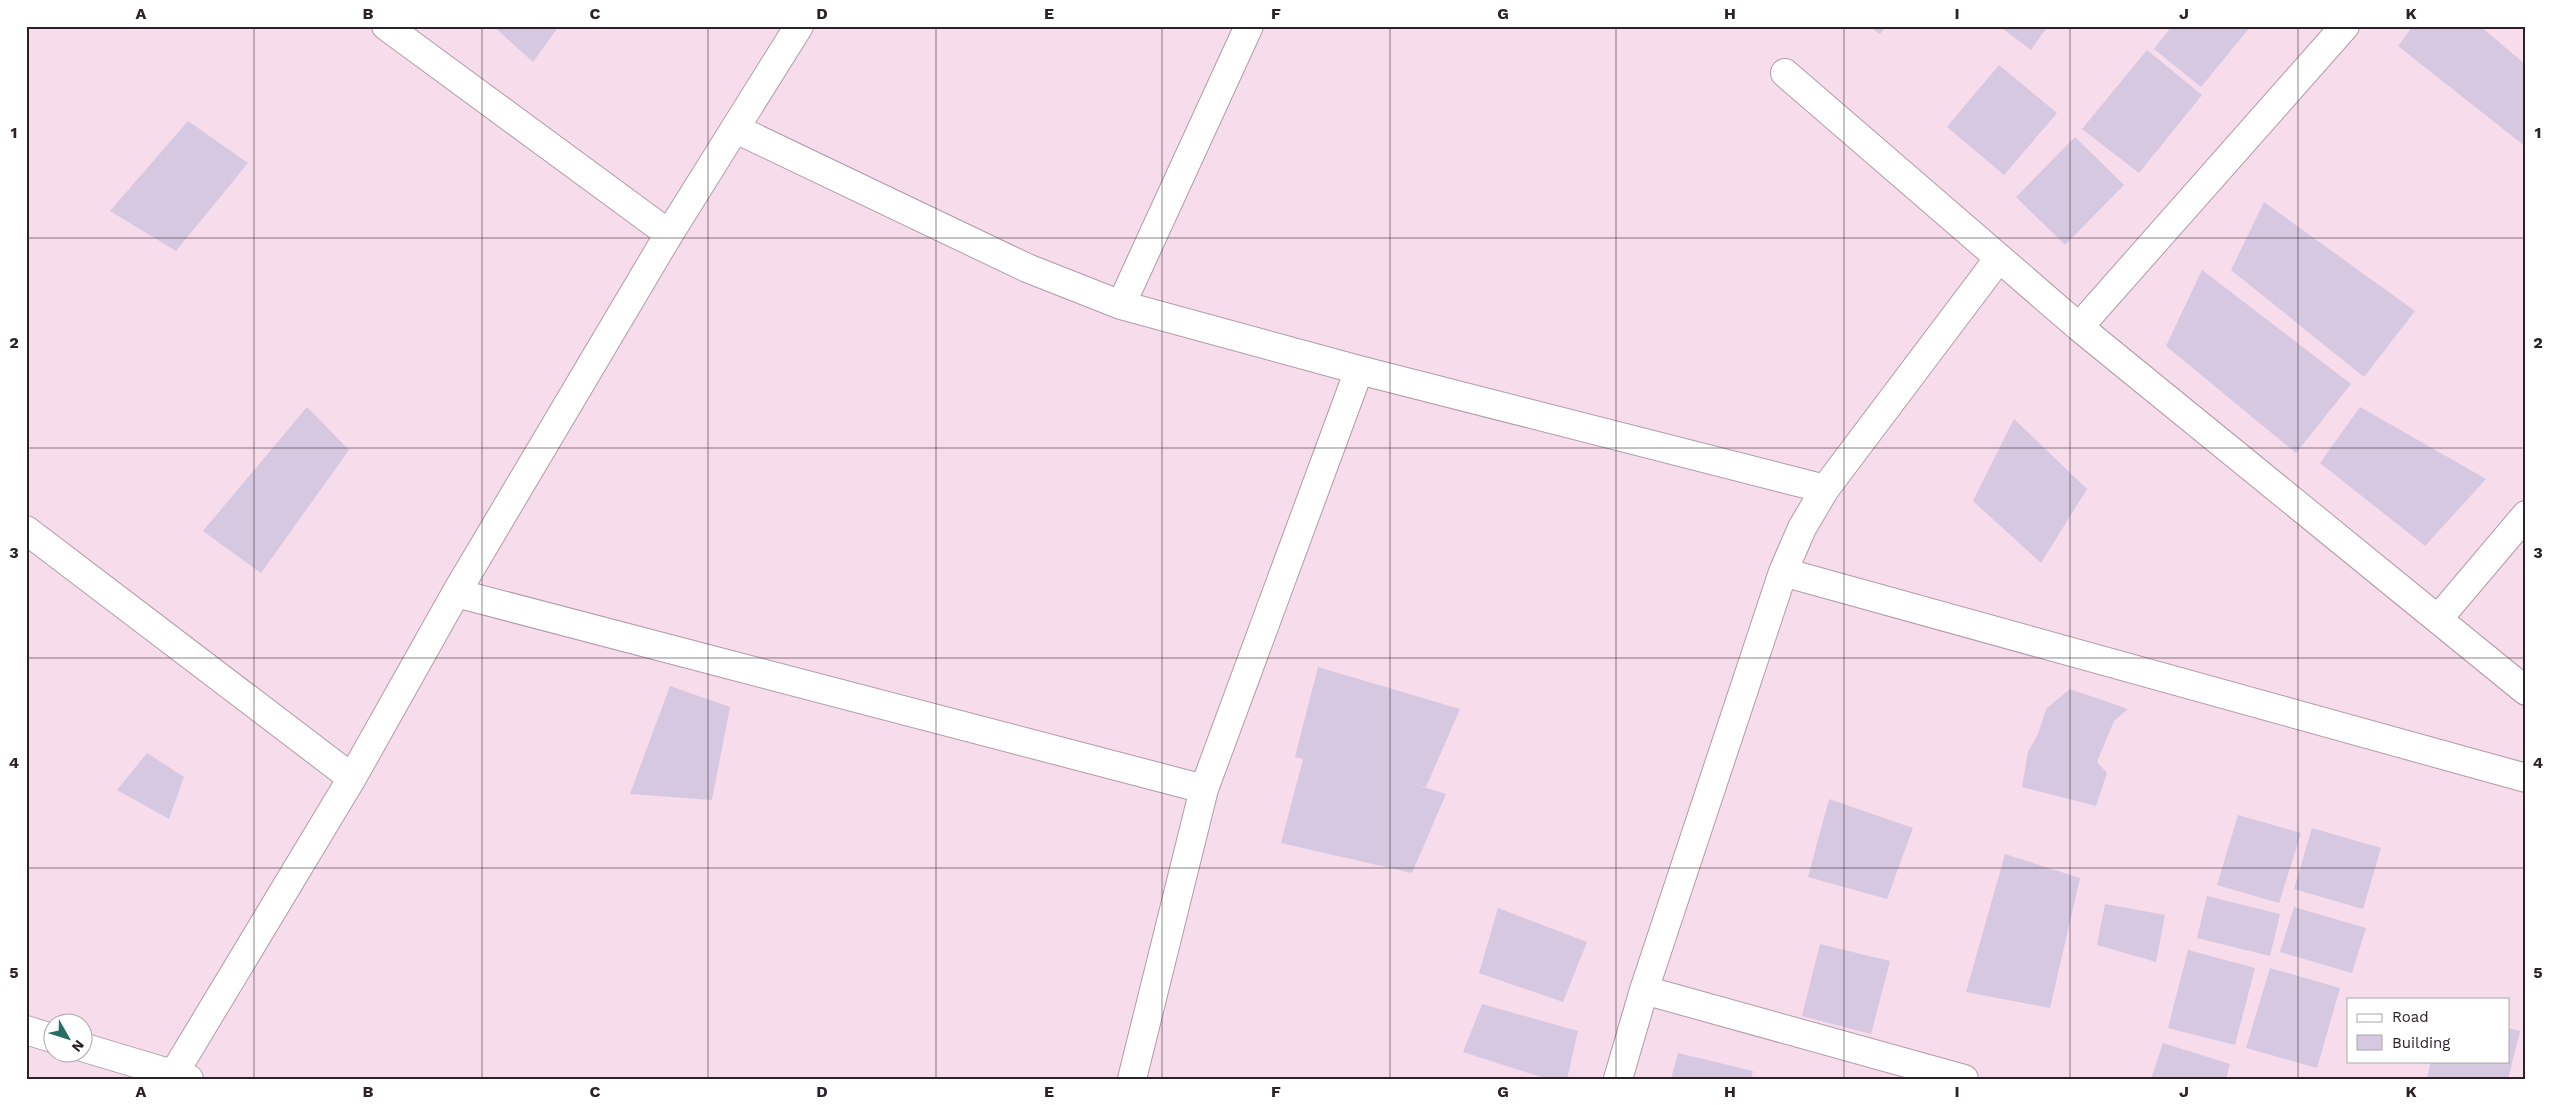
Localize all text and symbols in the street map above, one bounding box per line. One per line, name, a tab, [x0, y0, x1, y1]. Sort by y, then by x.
text: A	[136, 4, 147, 23]
text: B	[363, 4, 374, 23]
text: C	[590, 4, 601, 23]
text: D	[816, 4, 828, 23]
text: E	[1044, 4, 1054, 23]
text: F	[1271, 4, 1281, 23]
text: G	[1497, 4, 1509, 23]
text: H	[1724, 4, 1736, 23]
text: I	[1954, 4, 1960, 23]
text: J	[2179, 4, 2189, 23]
text: K	[2405, 4, 2417, 23]
text: 1	[11, 123, 17, 142]
text: 1	[2535, 123, 2541, 142]
text: 2	[9, 333, 19, 352]
text: 2	[2533, 333, 2543, 352]
text: 3	[9, 543, 19, 562]
text: 3	[2533, 543, 2543, 562]
text: 4	[9, 753, 19, 772]
text: 4	[2533, 753, 2543, 772]
text: 5	[9, 963, 19, 982]
text: 5	[2533, 963, 2543, 982]
legend	[2347, 998, 2510, 1062]
text: Road	[2392, 1008, 2429, 1026]
north arrow	[42, 1012, 92, 1062]
text: Building	[2392, 1034, 2450, 1052]
text: N	[69, 1037, 88, 1055]
text: A	[136, 1082, 147, 1101]
text: B	[363, 1082, 374, 1101]
text: C	[590, 1082, 601, 1101]
text: D	[816, 1082, 828, 1101]
text: E	[1044, 1082, 1054, 1101]
text: F	[1271, 1082, 1281, 1101]
text: G	[1497, 1082, 1509, 1101]
text: H	[1724, 1082, 1736, 1101]
text: I	[1954, 1082, 1960, 1101]
text: J	[2179, 1082, 2189, 1101]
text: K	[2405, 1082, 2417, 1101]

